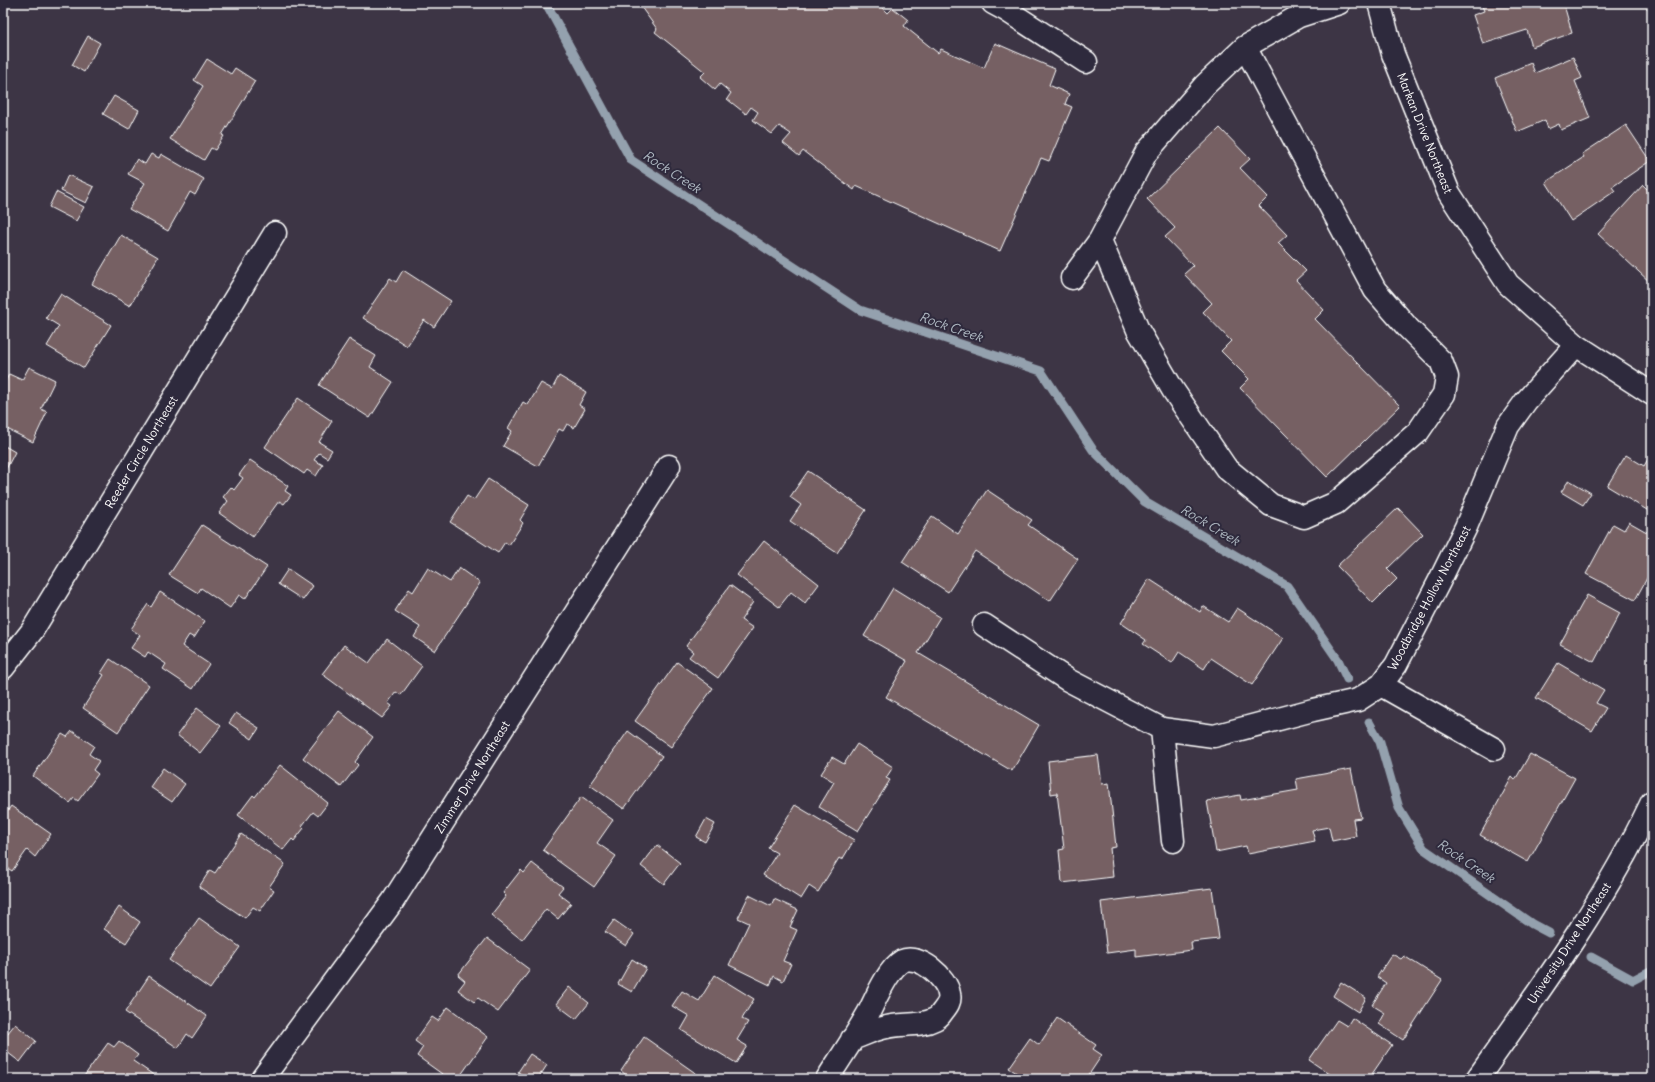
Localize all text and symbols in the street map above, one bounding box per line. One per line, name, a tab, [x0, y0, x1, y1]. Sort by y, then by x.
street label: Markan Drive Northeast	[1394, 70, 1456, 196]
water label: Rock Creek	[640, 147, 705, 198]
water label: Rock Creek	[917, 308, 986, 346]
street label: Reeder Circle Northeast	[101, 393, 181, 511]
water label: Rock Creek	[1177, 501, 1244, 550]
street label: Woodbridge Hollow Northeast	[1384, 523, 1474, 673]
street label: Zimmer Drive Northeast	[431, 718, 513, 836]
water label: Rock Creek	[1434, 836, 1499, 887]
street label: University Drive Northeast	[1524, 880, 1614, 1006]

